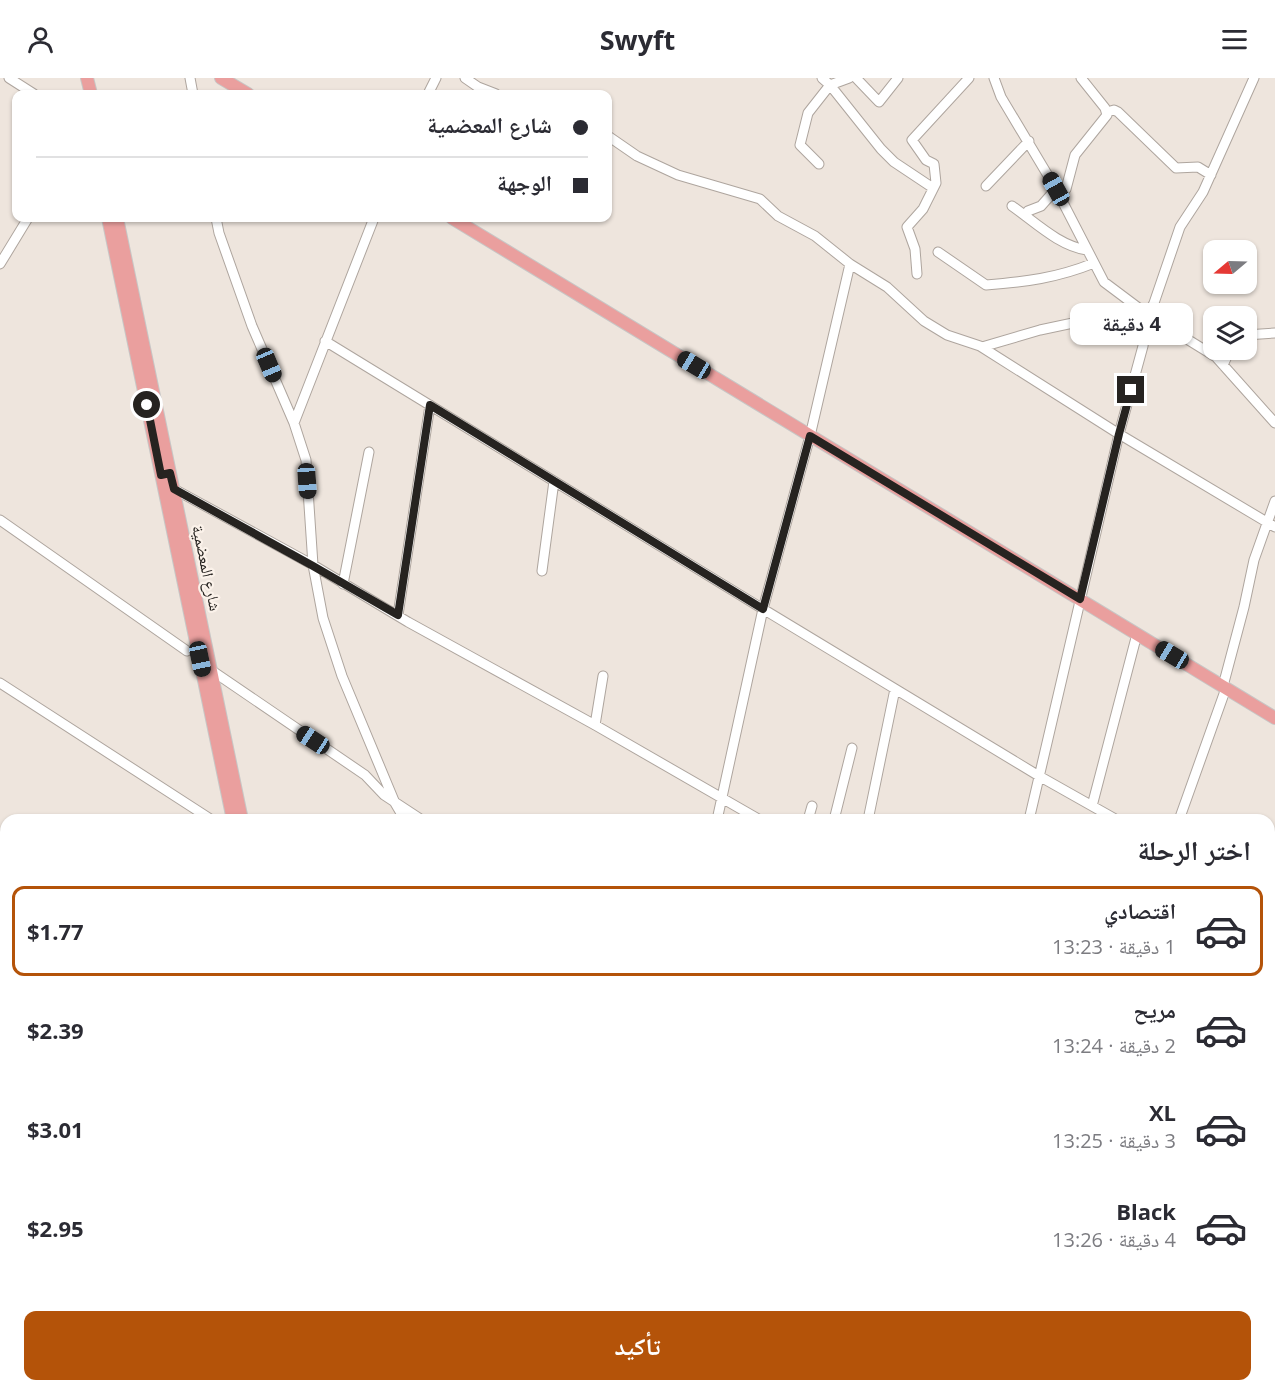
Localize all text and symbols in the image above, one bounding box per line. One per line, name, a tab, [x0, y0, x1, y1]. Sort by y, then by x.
text: Swyft	[600, 21, 675, 58]
icon: person	[24, 23, 57, 56]
icon: menu	[1218, 23, 1251, 56]
text: شارع المعضمية	[427, 109, 552, 139]
text: الوجهة	[497, 167, 552, 197]
car	[1039, 169, 1073, 209]
north arrow	[1203, 240, 1257, 294]
map controls	[1203, 240, 1257, 360]
callout: 4 دقيقة	[1070, 303, 1192, 345]
button: layers	[1203, 306, 1257, 360]
text: 4 دقيقة	[1102, 310, 1161, 337]
car	[254, 345, 284, 385]
car	[674, 348, 714, 382]
route end	[1117, 376, 1144, 403]
route start	[133, 391, 160, 418]
car	[297, 462, 317, 500]
street label: شارع المعضمية	[187, 523, 227, 613]
car	[1152, 638, 1192, 672]
car	[187, 640, 213, 678]
car	[293, 723, 333, 757]
text: اختر الرحلة	[1137, 831, 1251, 868]
text: اقتصادي	[1104, 895, 1176, 925]
icon: car	[1194, 904, 1248, 958]
text: $1.77	[27, 916, 84, 946]
text: 1 دقيقة · 13:23	[1052, 933, 1176, 960]
text: مريح	[1133, 994, 1176, 1024]
icon: car	[1194, 1003, 1248, 1057]
text: $2.39	[27, 1015, 84, 1045]
text: 2 دقيقة · 13:24	[1052, 1032, 1176, 1059]
text: XL	[1149, 1097, 1176, 1127]
icon: car	[1194, 1102, 1248, 1156]
text: $3.01	[27, 1114, 84, 1144]
text: 3 دقيقة · 13:25	[1052, 1127, 1176, 1154]
text: Black	[1116, 1196, 1176, 1226]
icon: car	[1194, 1201, 1248, 1255]
text: $2.95	[27, 1213, 84, 1243]
text: 4 دقيقة · 13:26	[1052, 1226, 1176, 1253]
button: تأكيد	[24, 1311, 1251, 1380]

